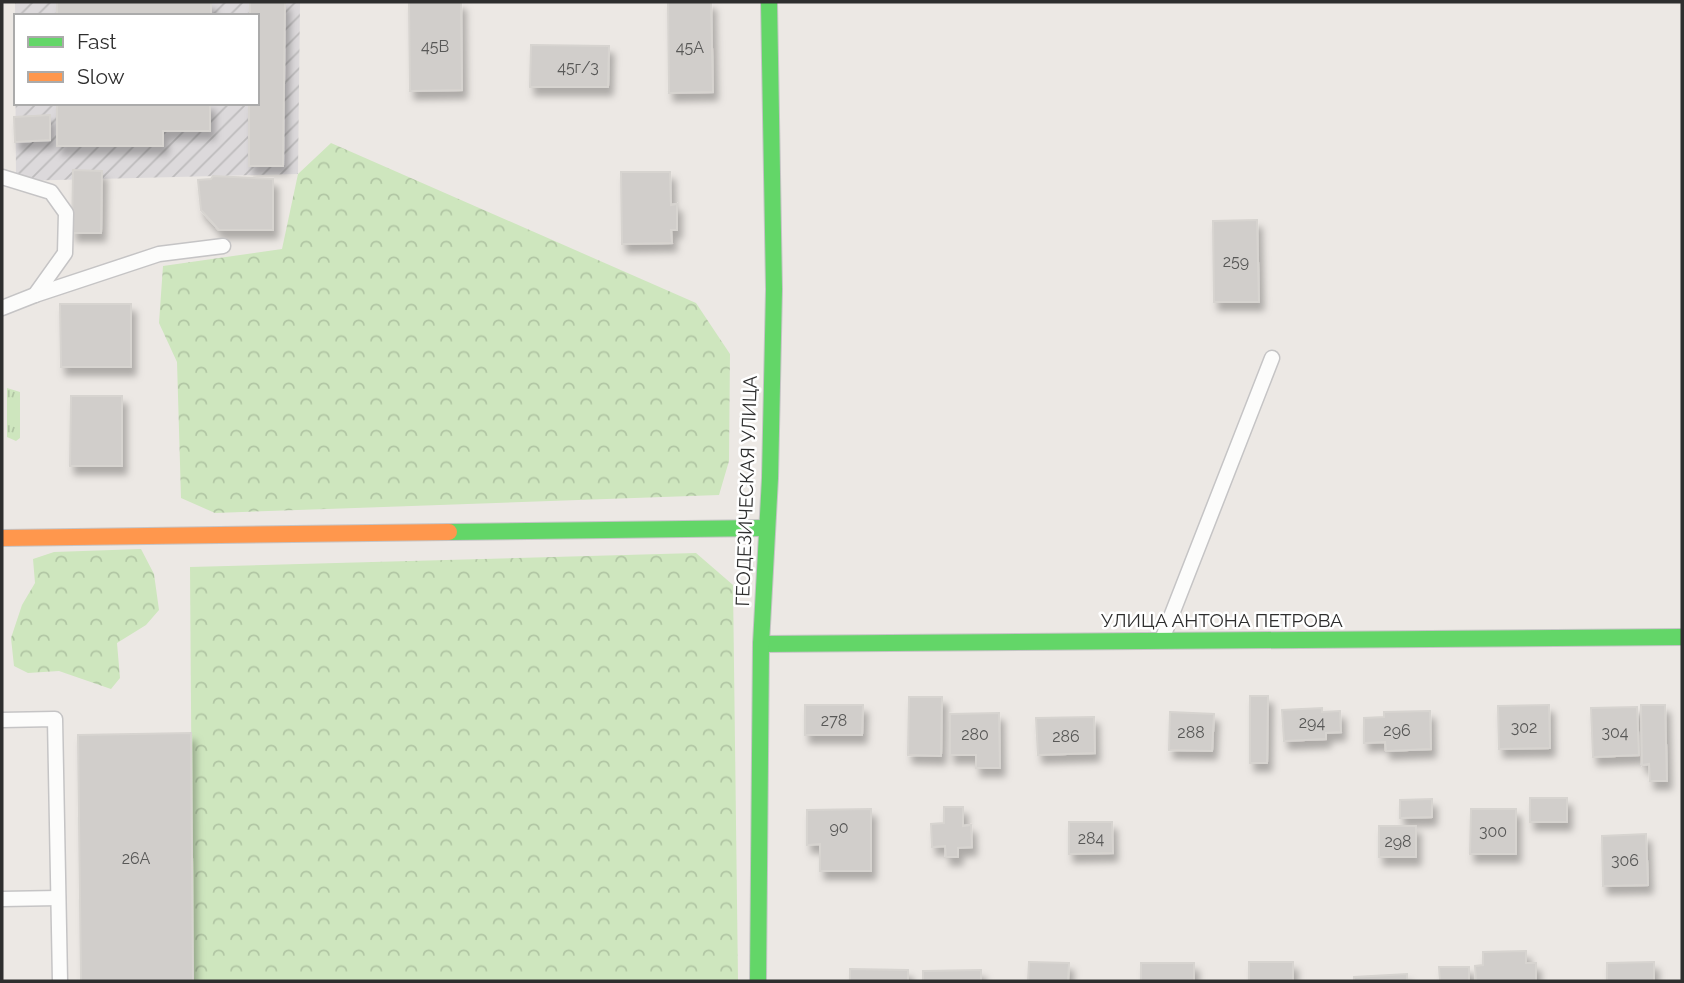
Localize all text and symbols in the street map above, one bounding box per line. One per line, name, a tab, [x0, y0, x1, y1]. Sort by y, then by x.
legend	[14, 14, 259, 105]
text: Fast	[77, 29, 117, 54]
house number: 45В	[421, 37, 449, 56]
house number: 45А	[676, 38, 704, 57]
house number: 45г/3	[557, 58, 599, 77]
text: Slow	[77, 64, 125, 89]
house number: 259	[1223, 252, 1249, 271]
street label: ГЕОДЕЗИЧЕСКАЯ УЛИЦА	[731, 375, 761, 607]
street label: УЛИЦА АНТОНА ПЕТРОВА	[1101, 609, 1343, 631]
house number: 278	[821, 711, 847, 730]
house number: 294	[1299, 713, 1325, 732]
house number: 302	[1511, 718, 1537, 737]
house number: 296	[1383, 721, 1411, 740]
house number: 288	[1177, 723, 1205, 742]
house number: 304	[1601, 723, 1629, 742]
house number: 280	[961, 725, 989, 744]
house number: 286	[1052, 727, 1080, 746]
house number: 90	[829, 818, 849, 837]
house number: 300	[1479, 822, 1507, 841]
house number: 284	[1078, 829, 1105, 848]
house number: 298	[1384, 832, 1412, 851]
house number: 26А	[122, 849, 150, 868]
house number: 306	[1611, 851, 1639, 870]

